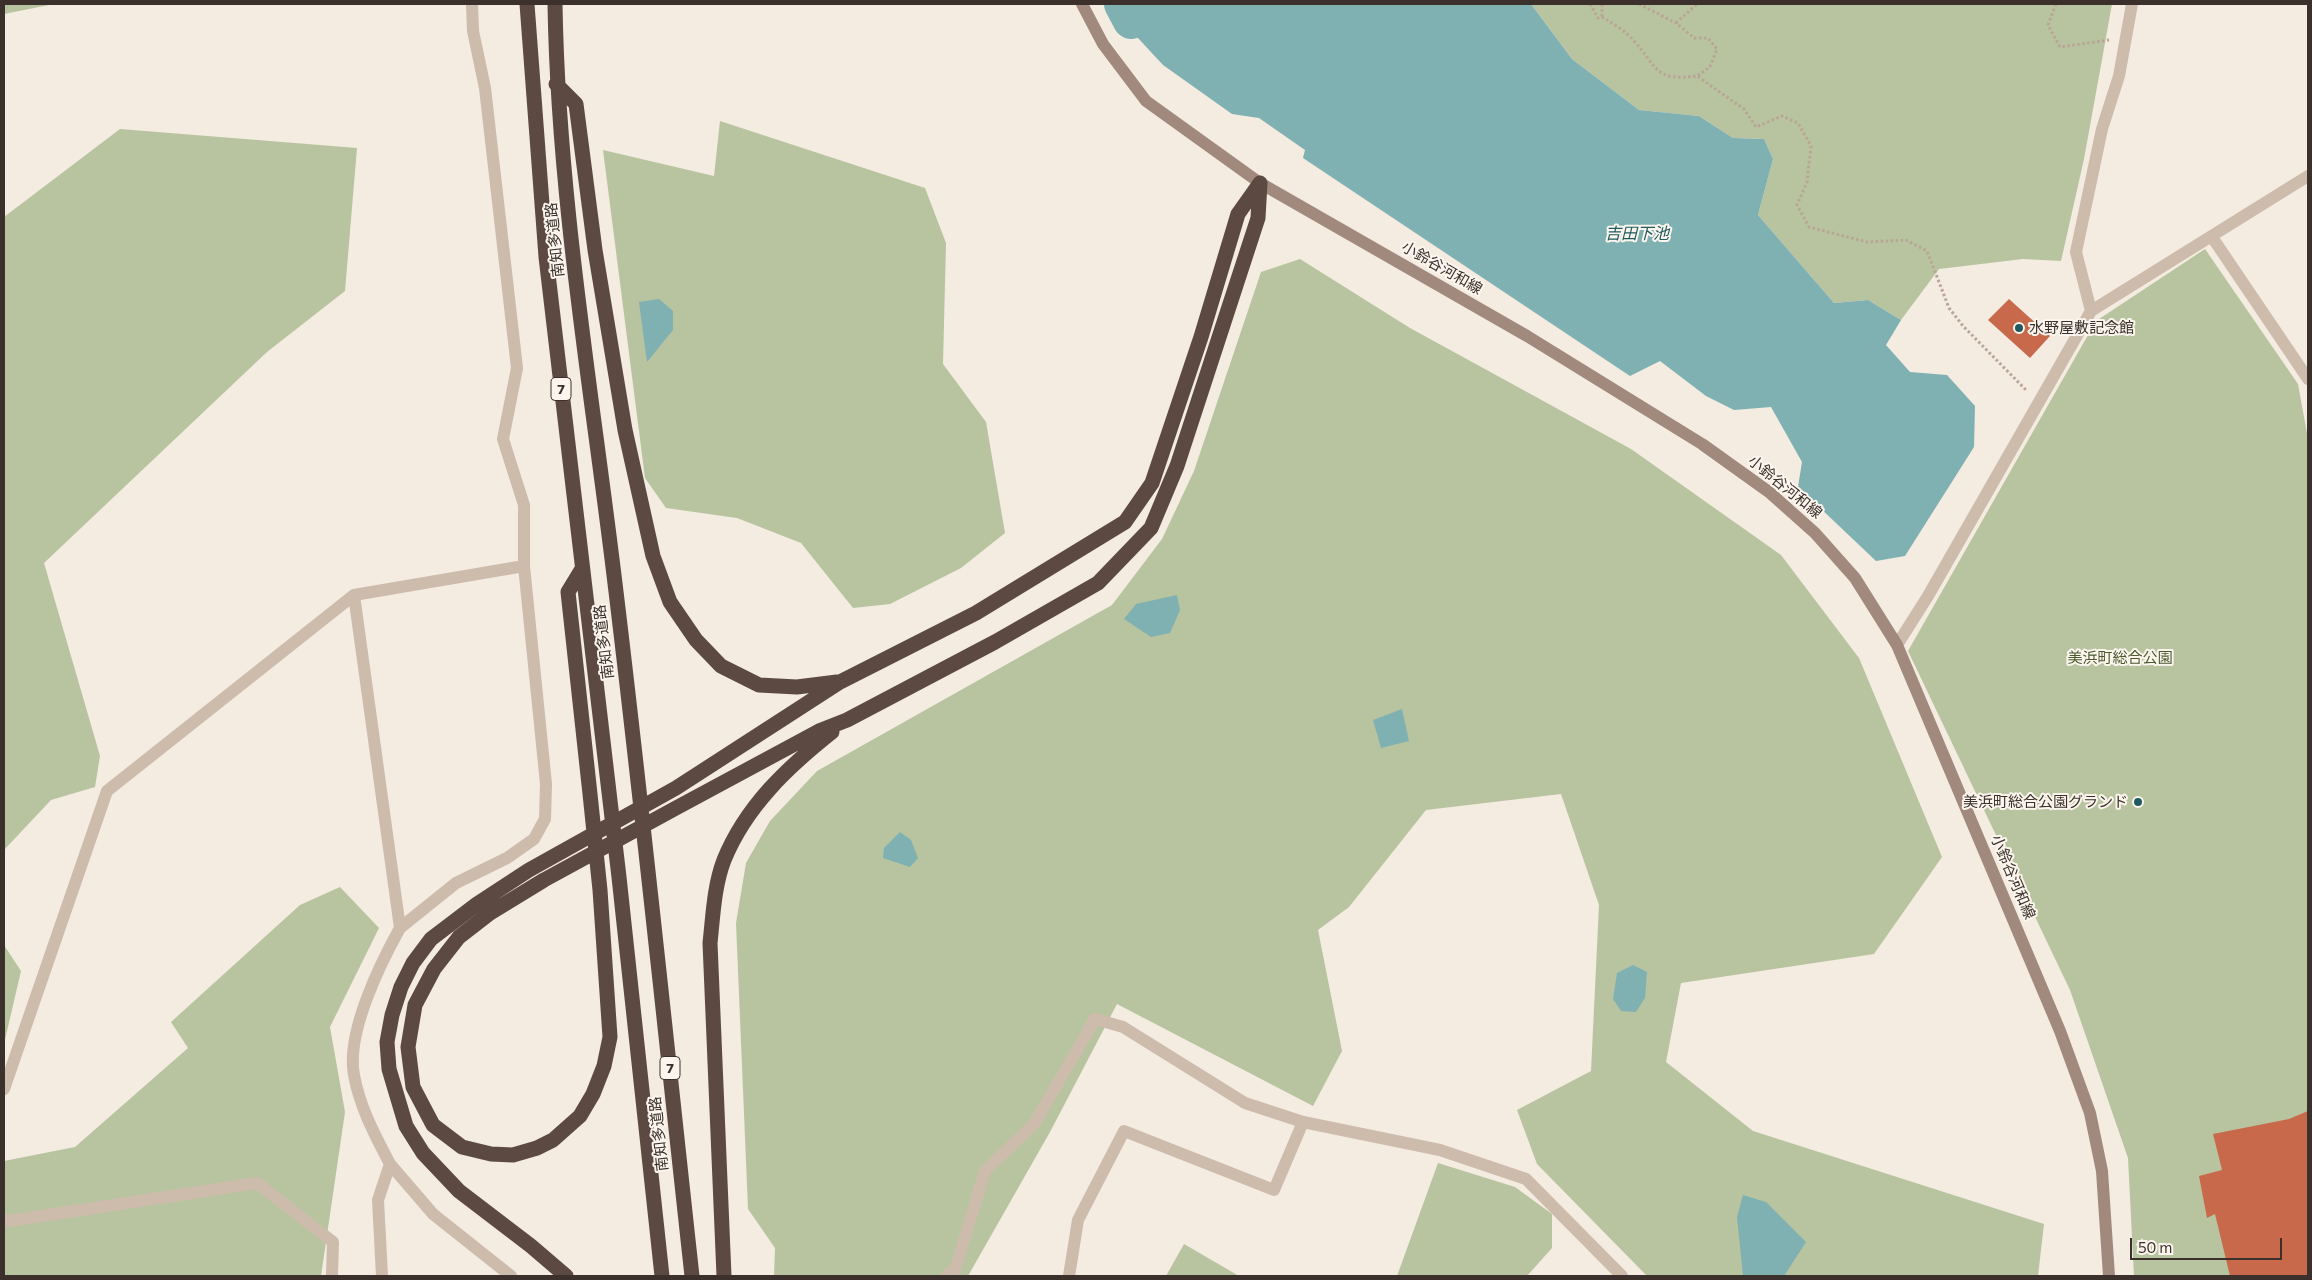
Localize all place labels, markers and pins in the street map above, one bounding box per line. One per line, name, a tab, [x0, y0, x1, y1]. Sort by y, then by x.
place label: 水野屋敷記念館	[2029, 319, 2134, 337]
marker: 水野屋敷記念館	[2013, 322, 2025, 334]
place label: 美浜町総合公園グランド	[1963, 793, 2128, 811]
marker: 美浜町総合公園グランド	[2132, 796, 2144, 808]

